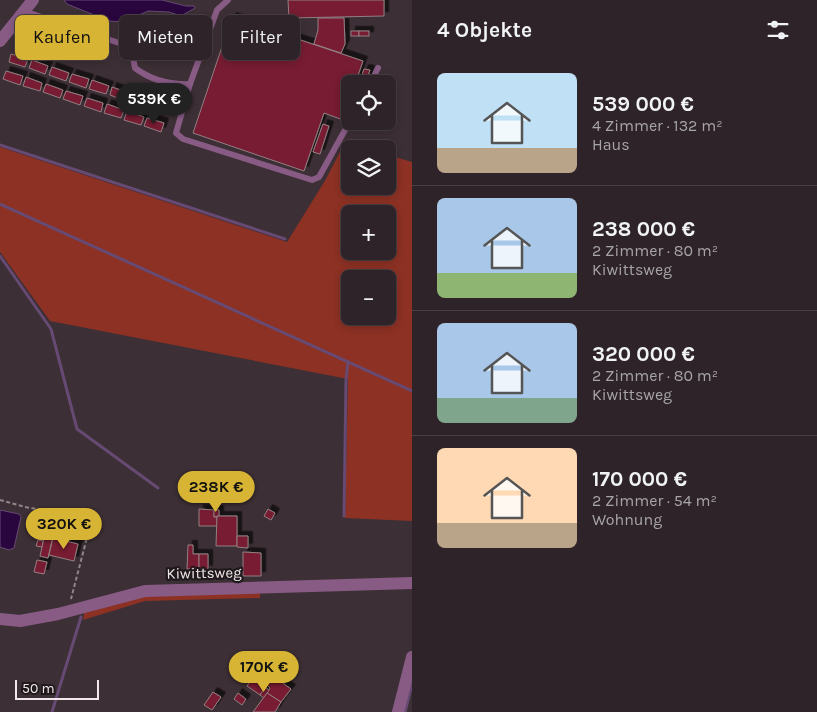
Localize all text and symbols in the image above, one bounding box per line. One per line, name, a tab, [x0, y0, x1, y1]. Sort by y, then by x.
chip: Kaufen	[15, 15, 109, 60]
chip: Mieten	[119, 15, 212, 60]
chip: Filter	[222, 15, 300, 60]
icon: filters	[764, 16, 792, 44]
text: 4 Objekte	[437, 18, 532, 42]
map controls	[341, 75, 396, 325]
button: locate	[341, 75, 396, 130]
pin: 539K €	[113, 82, 195, 125]
text: 539K €	[127, 89, 181, 108]
text: 539 000 €	[592, 92, 694, 116]
icon: home	[477, 93, 537, 153]
text: 4 Zimmer · 132 m²	[592, 116, 723, 135]
text: Haus	[592, 135, 630, 154]
button: layers	[341, 140, 396, 195]
button: +	[341, 205, 396, 260]
text: 238 000 €	[592, 217, 695, 241]
icon: home	[477, 218, 537, 278]
text: 2 Zimmer · 80 m²	[592, 241, 718, 260]
text: Kiwittsweg	[592, 260, 672, 279]
button: −	[341, 270, 396, 325]
text: 320 000 €	[592, 342, 695, 366]
icon: home	[477, 343, 537, 403]
text: 2 Zimmer · 80 m²	[592, 366, 718, 385]
text: Kiwittsweg	[592, 385, 672, 404]
text: 170 000 €	[592, 467, 687, 491]
icon: home	[477, 468, 537, 528]
pin: 238K €	[175, 470, 257, 513]
text: 238K €	[189, 477, 243, 496]
text: 2 Zimmer · 54 m²	[592, 491, 717, 510]
pin: 320K €	[23, 508, 105, 550]
text: Wohnung	[592, 510, 662, 529]
text: 320K €	[37, 514, 91, 533]
street label: Kiwittsweg	[166, 563, 242, 583]
pin: 170K €	[223, 650, 305, 693]
text: 170K €	[240, 657, 288, 676]
scale bar	[15, 677, 99, 700]
text: 50 m	[22, 680, 55, 697]

